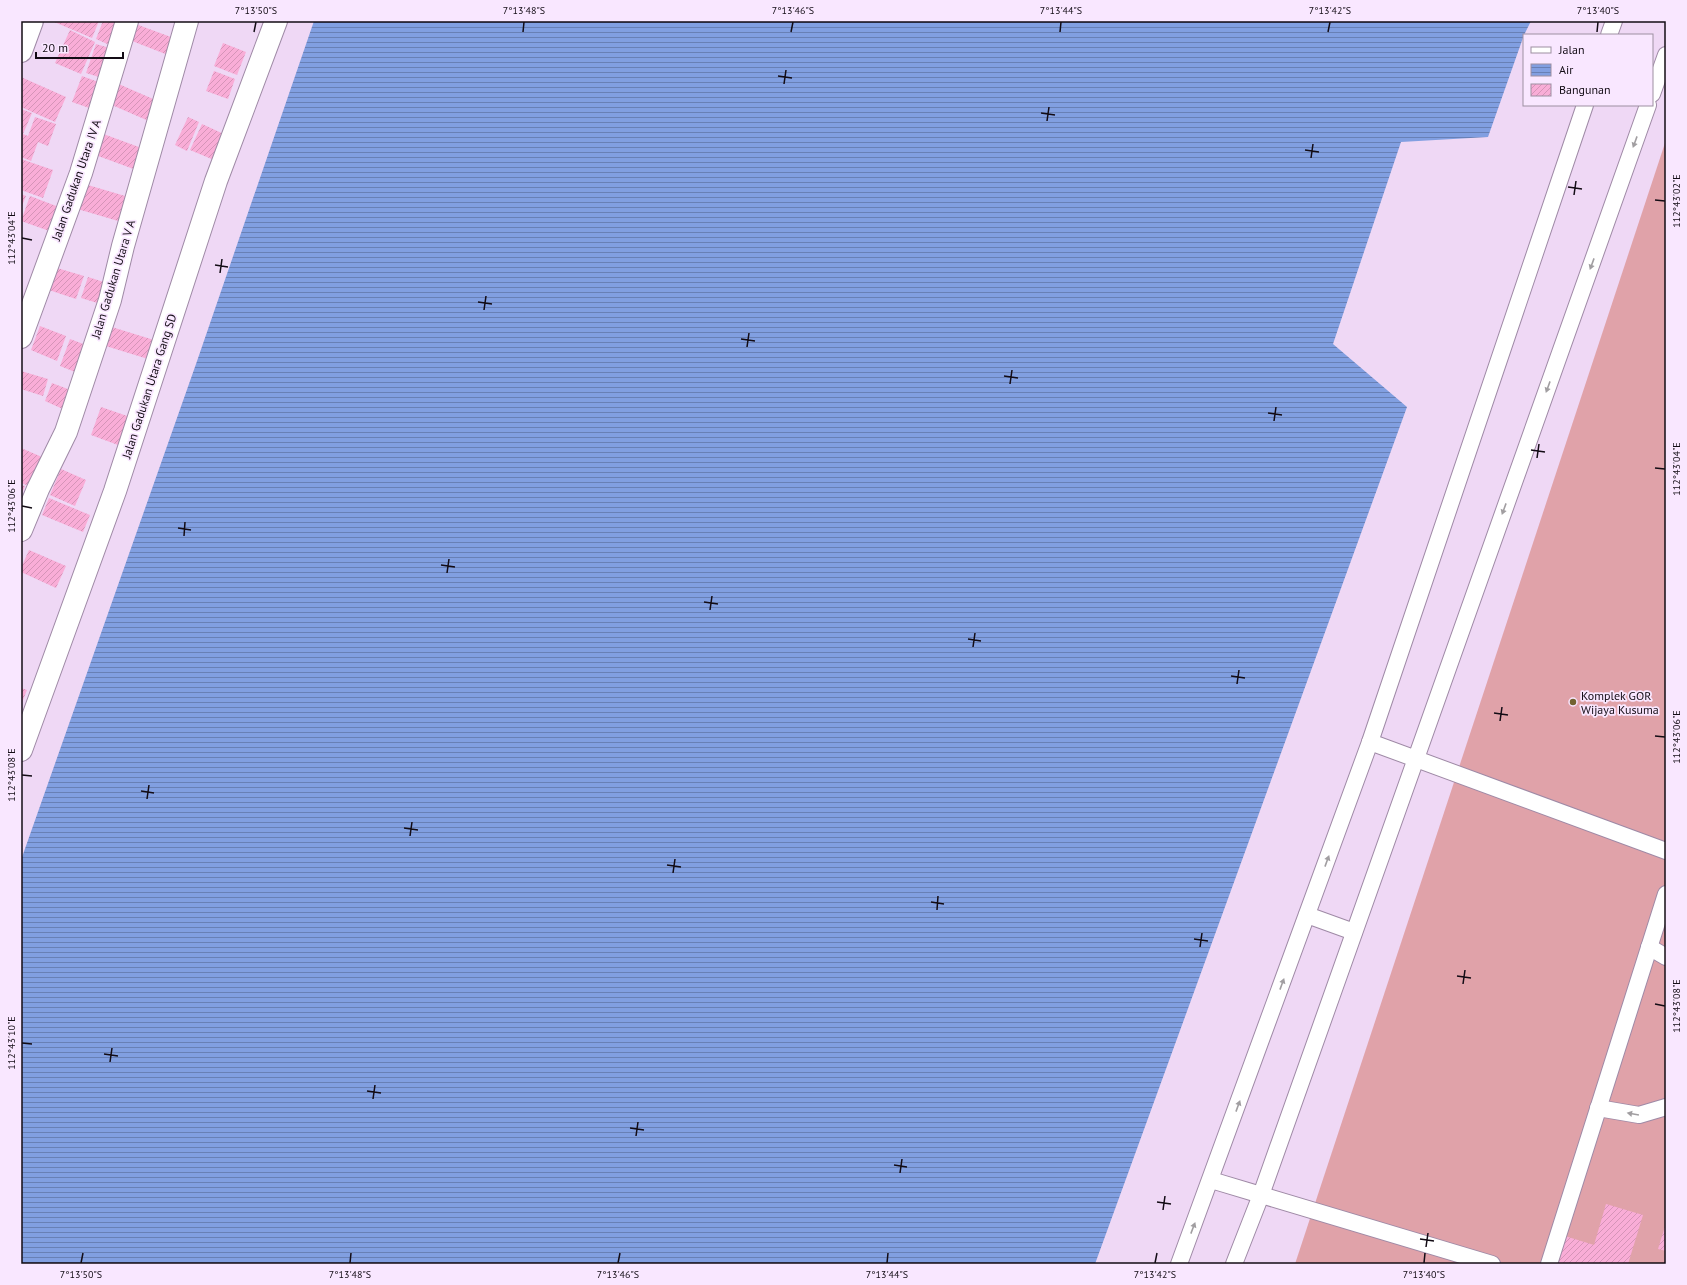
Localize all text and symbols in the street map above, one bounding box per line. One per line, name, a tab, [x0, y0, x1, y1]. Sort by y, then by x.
text: 7°13'50"S	[235, 4, 277, 17]
text: 7°13'48"S	[503, 4, 545, 17]
text: 7°13'46"S	[772, 4, 814, 17]
text: 7°13'44"S	[1040, 4, 1082, 17]
text: 7°13'42"S	[1309, 4, 1351, 17]
text: 7°13'40"S	[1577, 4, 1619, 17]
scale bar	[36, 34, 123, 60]
legend	[1523, 34, 1653, 106]
text: 20 m	[42, 40, 68, 55]
text: Jalan	[1558, 42, 1584, 57]
text: Air	[1559, 62, 1573, 77]
text: Bangunan	[1559, 82, 1611, 97]
street label: Jalan Gadukan Utara IV A	[48, 117, 104, 244]
one-way arrow	[1632, 136, 1638, 148]
text: 112°43'02"E	[1670, 174, 1683, 228]
text: 112°43'04"E	[5, 211, 18, 265]
street label: Jalan Gadukan Utara V A	[87, 218, 138, 341]
one-way arrow	[1588, 259, 1594, 271]
street label: Jalan Gadukan Utara Gang SD	[118, 312, 180, 461]
one-way arrow	[1545, 381, 1551, 393]
text: 112°43'04"E	[1670, 442, 1683, 496]
text: 112°43'06"E	[5, 479, 18, 533]
one-way arrow	[1501, 504, 1507, 516]
place label: Komplek GOR Wijaya Kusuma	[1581, 688, 1659, 717]
marker: Komplek GOR Wijaya Kusuma	[1568, 697, 1578, 707]
text: 112°43'06"E	[1670, 710, 1683, 764]
text: 112°43'08"E	[5, 748, 18, 802]
one-way arrow	[1324, 855, 1330, 867]
one-way arrow	[1280, 977, 1286, 989]
text: 112°43'08"E	[1670, 979, 1683, 1033]
text: 112°43'10"E	[5, 1016, 18, 1070]
one-way arrow	[1235, 1099, 1241, 1111]
one-way arrow	[1626, 1110, 1639, 1116]
one-way arrow	[1190, 1221, 1196, 1233]
text: 7°13'50"S	[60, 1268, 102, 1281]
text: 7°13'48"S	[329, 1268, 371, 1281]
text: 7°13'46"S	[597, 1268, 639, 1281]
text: 7°13'44"S	[866, 1268, 908, 1281]
text: 7°13'42"S	[1134, 1268, 1176, 1281]
text: 7°13'40"S	[1403, 1268, 1445, 1281]

